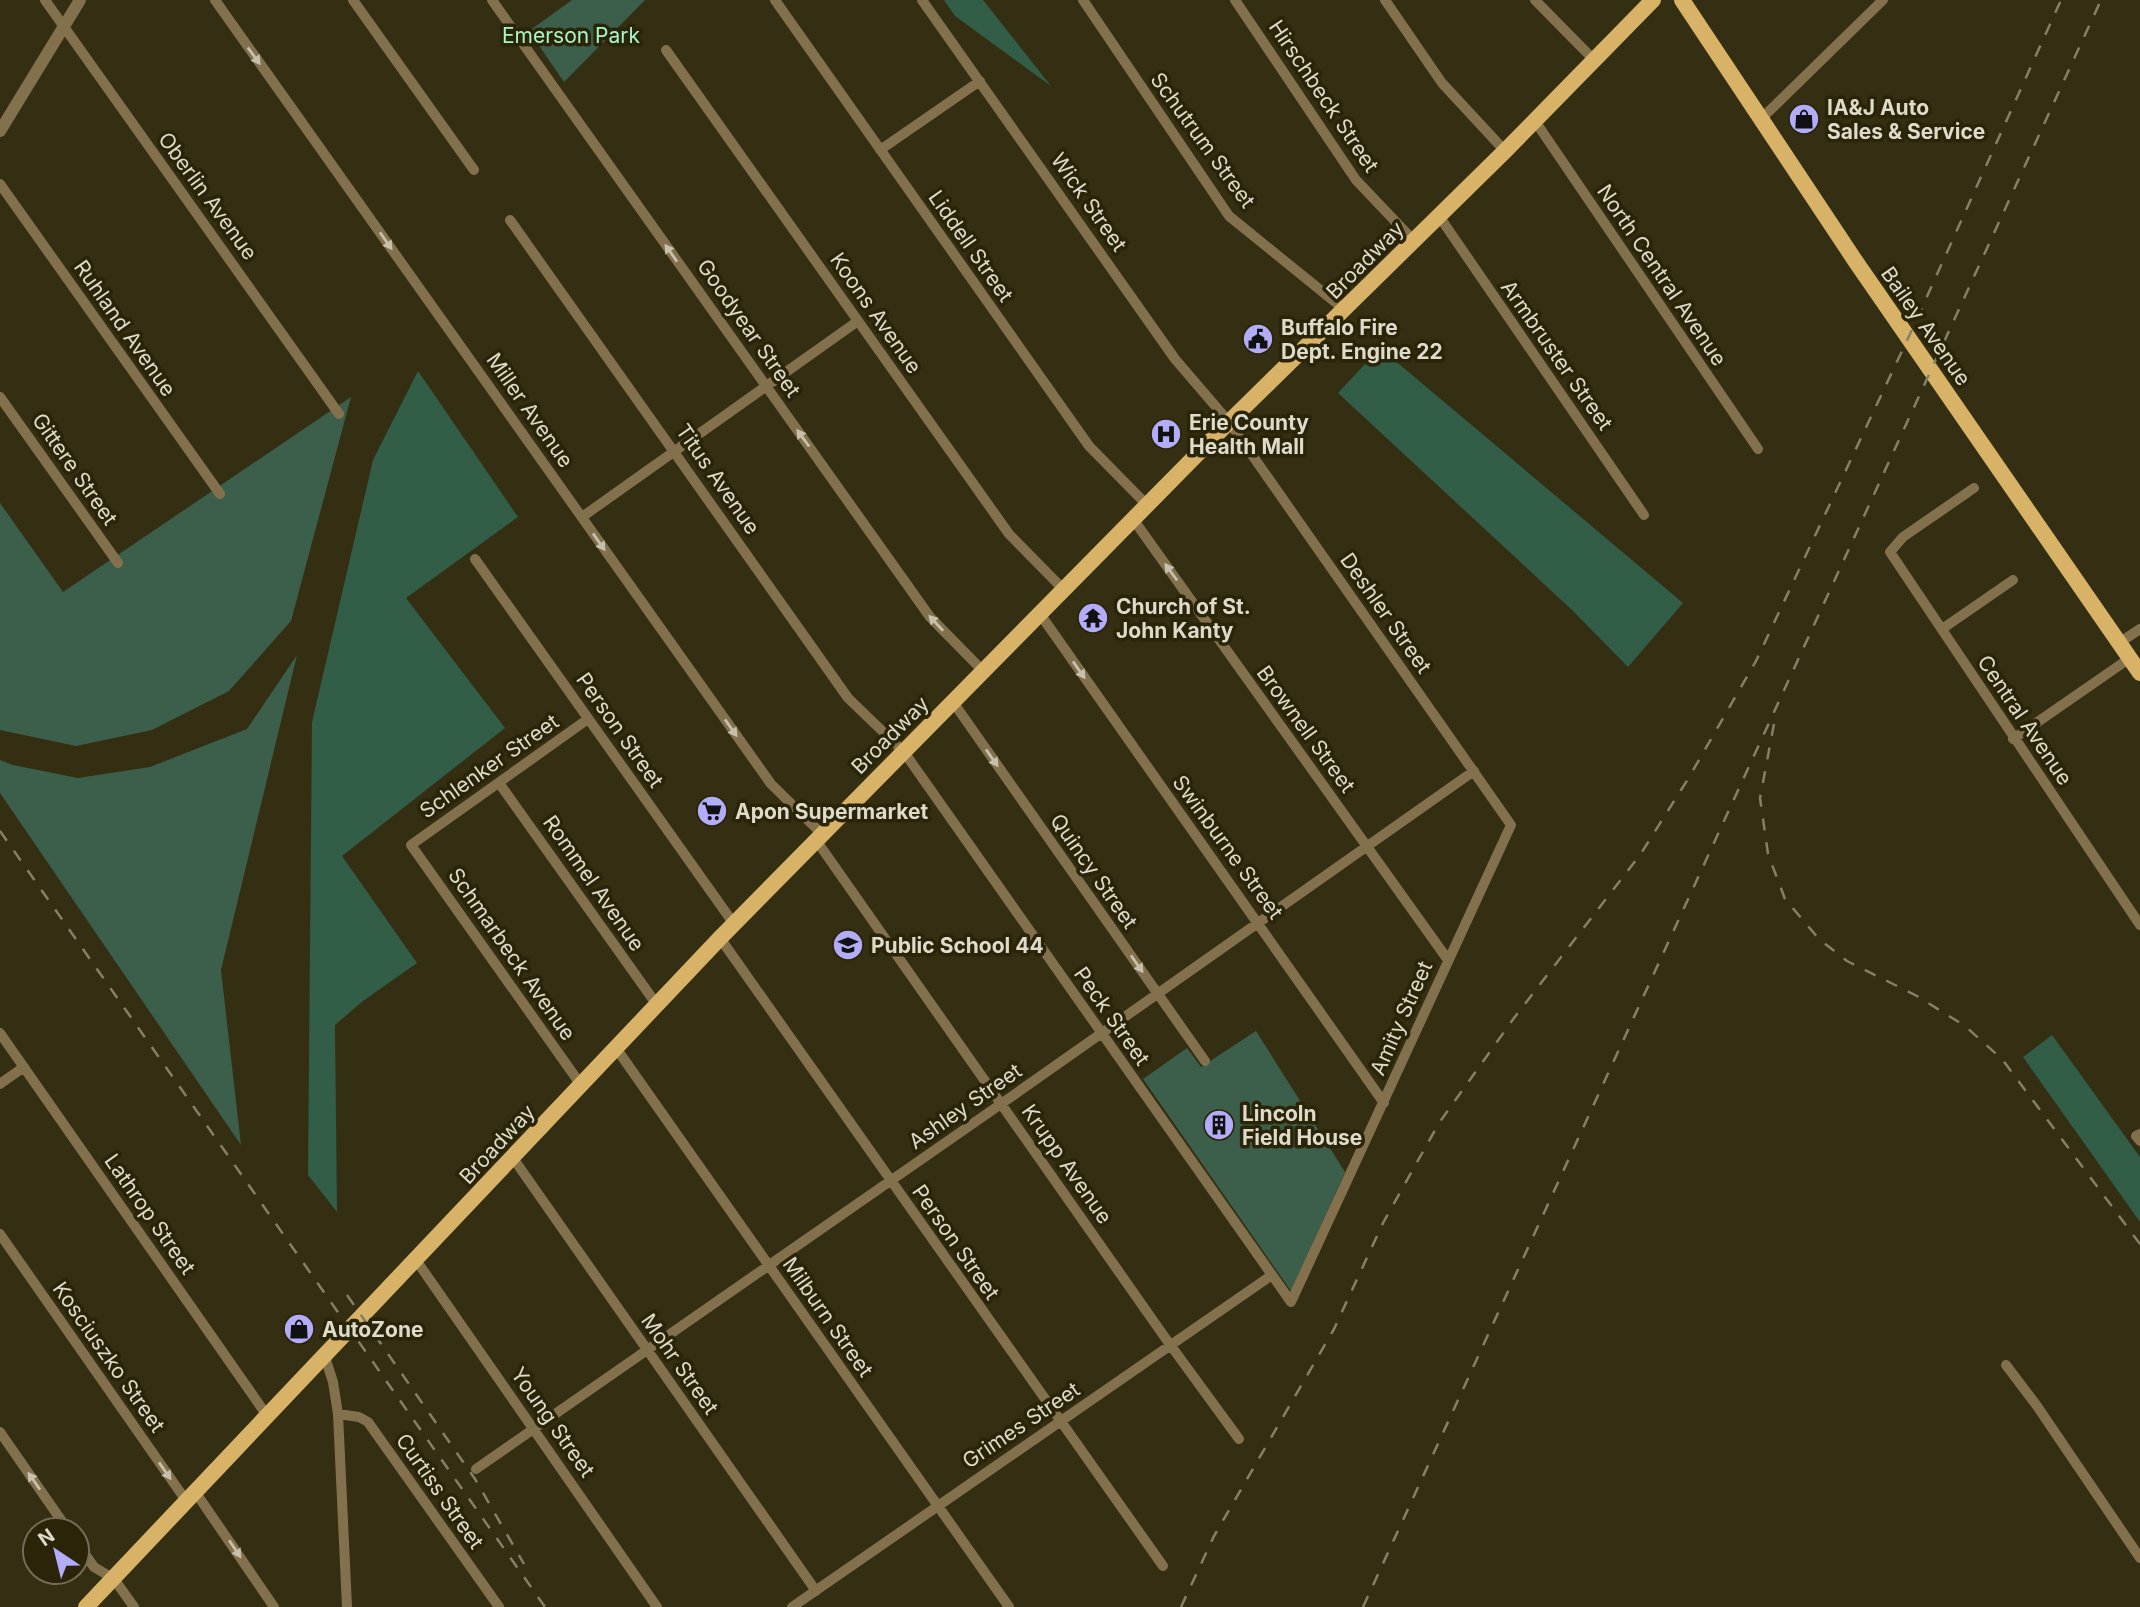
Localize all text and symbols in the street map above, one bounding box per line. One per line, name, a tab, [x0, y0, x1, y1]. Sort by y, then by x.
street label: Hirschbeck Street	[1264, 15, 1384, 177]
park label: Emerson Park	[502, 23, 641, 48]
one-way arrow	[247, 47, 261, 65]
street label: Schutrum Street	[1146, 68, 1261, 213]
place label: IA&J Auto Sales & Service	[1827, 95, 1985, 144]
shop icon: IA&J Auto Sales & Service	[1787, 102, 1821, 136]
street label: Oberlin Avenue	[153, 127, 263, 265]
street label: Wick Street	[1046, 148, 1132, 256]
street label: North Central Avenue	[1592, 180, 1732, 370]
street label: Liddell Street	[923, 185, 1019, 307]
street label: Broadway	[1321, 216, 1409, 304]
one-way arrow	[379, 232, 393, 250]
one-way arrow	[664, 244, 678, 262]
street label: Koons Avenue	[825, 248, 927, 378]
street label: Goodyear Street	[692, 254, 806, 402]
street label: Ruhland Avenue	[69, 255, 181, 401]
street label: Bailey Avenue	[1876, 262, 1976, 390]
street label: Armbruster Street	[1496, 275, 1618, 435]
place label: Buffalo Fire Dept. Engine 22	[1281, 315, 1443, 364]
public building icon: Buffalo Fire Dept. Engine 22	[1241, 322, 1275, 356]
street label: Miller Avenue	[481, 348, 579, 472]
street label: Gittere Street	[27, 408, 123, 530]
place label: Erie County Health Mall	[1189, 410, 1309, 459]
hospital icon: Erie County Health Mall	[1149, 417, 1183, 451]
street label: Titus Avenue	[671, 419, 765, 539]
one-way arrow	[796, 429, 810, 447]
one-way arrow	[592, 533, 606, 551]
street label: Deshler Street	[1335, 548, 1437, 678]
one-way arrow	[1164, 563, 1178, 581]
place label: Church of St. John Kanty	[1116, 594, 1251, 643]
temple icon: Church of St. John Kanty	[1076, 601, 1110, 635]
one-way arrow	[928, 615, 944, 632]
street label: Central Avenue	[1972, 650, 2078, 790]
one-way arrow	[1072, 661, 1086, 679]
street label: Brownell Street	[1252, 661, 1360, 797]
street label: Person Street	[571, 668, 669, 792]
street label: Broadway	[846, 691, 934, 779]
street label: Schlenker Street	[415, 709, 563, 823]
one-way arrow	[724, 719, 738, 737]
one-way arrow	[985, 749, 999, 767]
street label: Swinburne Street	[1167, 770, 1289, 924]
supermarket icon: Apon Supermarket	[695, 794, 729, 828]
place label: Apon Supermarket	[735, 799, 929, 824]
street label: Quincy Street	[1045, 809, 1143, 933]
street label: Rommel Avenue	[538, 810, 650, 956]
street label: Schmarbeck Avenue	[443, 863, 581, 1045]
school or university icon: Public School 44	[831, 928, 865, 962]
place label: Public School 44	[871, 933, 1044, 958]
one-way arrow	[1130, 955, 1144, 973]
street label: Amity Street	[1365, 957, 1437, 1079]
street label: Peck Street	[1069, 962, 1155, 1070]
street label: Ashley Street	[904, 1058, 1026, 1154]
street label: Broadway	[454, 1099, 540, 1189]
street label: Krupp Avenue	[1017, 1100, 1117, 1228]
place label: Lincoln Field House	[1242, 1101, 1362, 1150]
building icon: Lincoln Field House	[1202, 1108, 1236, 1142]
street label: Lathrop Street	[99, 1149, 201, 1279]
street label: Person Street	[907, 1180, 1005, 1304]
street label: Milburn Street	[778, 1252, 879, 1382]
street label: Kosciuszko Street	[48, 1277, 170, 1437]
street label: Mohr Street	[636, 1309, 724, 1419]
shop icon: AutoZone	[282, 1312, 316, 1346]
place label: AutoZone	[322, 1317, 424, 1342]
street label: Young Street	[506, 1362, 600, 1482]
street label: Grimes Street	[958, 1377, 1084, 1473]
street label: Curtiss Street	[391, 1428, 489, 1554]
one-way arrow	[158, 1462, 172, 1480]
one-way arrow	[27, 1472, 41, 1490]
north arrow	[21, 1516, 91, 1586]
text: N	[34, 1524, 59, 1551]
one-way arrow	[228, 1539, 241, 1559]

